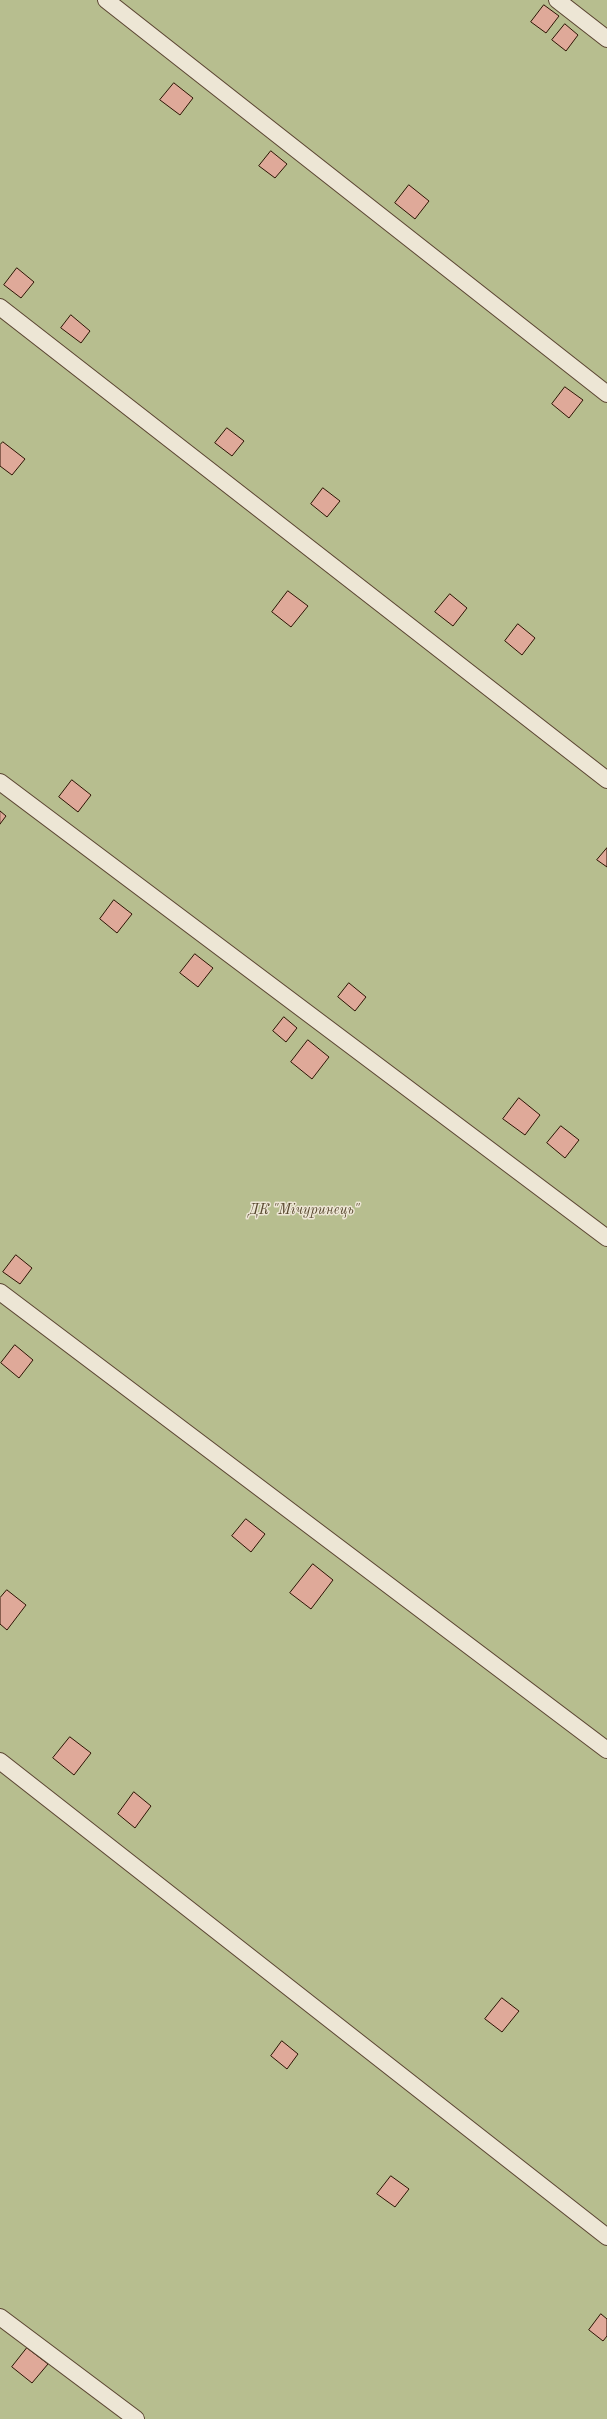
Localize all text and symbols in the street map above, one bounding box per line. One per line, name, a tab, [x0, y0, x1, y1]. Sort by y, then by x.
park label: ДК "Мічуринець"	[249, 1202, 359, 1218]

